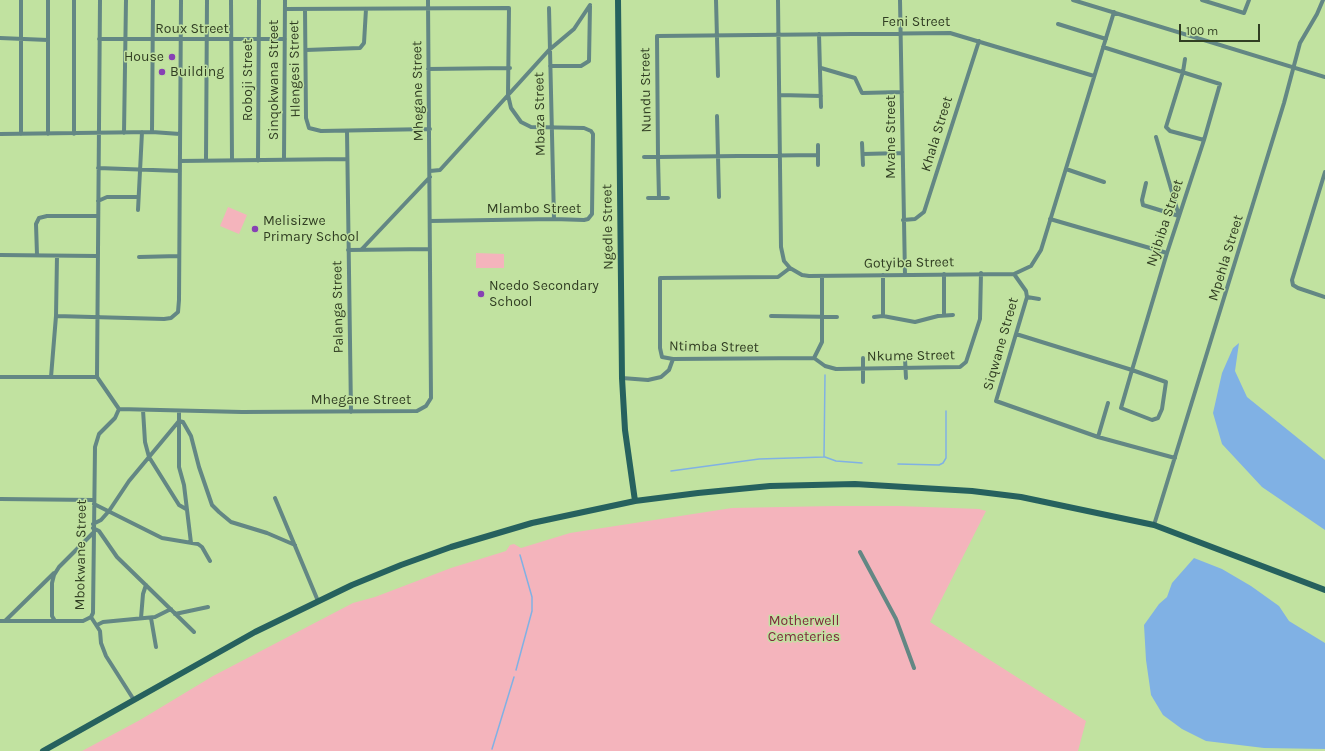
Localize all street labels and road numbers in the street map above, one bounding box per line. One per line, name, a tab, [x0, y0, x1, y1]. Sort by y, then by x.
street label: Feni Street	[882, 14, 950, 30]
street label: Sinqokwana Street	[266, 20, 282, 140]
street label: Hlengesi Street	[286, 20, 304, 118]
street label: Roux Street	[155, 21, 229, 37]
street label: Roboji Street	[240, 39, 256, 121]
street label: Mhegane Street	[409, 41, 427, 141]
street label: Nundu Street	[637, 47, 655, 133]
street label: Mbaza Street	[531, 72, 549, 156]
street label: Khala Street	[918, 94, 956, 174]
street label: Mvane Street	[883, 95, 899, 179]
street label: Nyibiba Street	[1143, 177, 1187, 269]
street label: Ngedle Street	[599, 184, 617, 270]
street label: Mlambo Street	[487, 201, 581, 217]
street label: Mpehla Street	[1205, 213, 1247, 303]
street label: Gotyiba Street	[864, 254, 954, 272]
street label: Palanga Street	[329, 260, 347, 354]
street label: Siqwane Street	[980, 296, 1022, 392]
street label: Ntimba Street	[669, 338, 759, 356]
street label: Nkume Street	[867, 347, 955, 365]
street label: Mhegane Street	[311, 392, 411, 408]
street label: Mbokwane Street	[72, 499, 90, 611]

